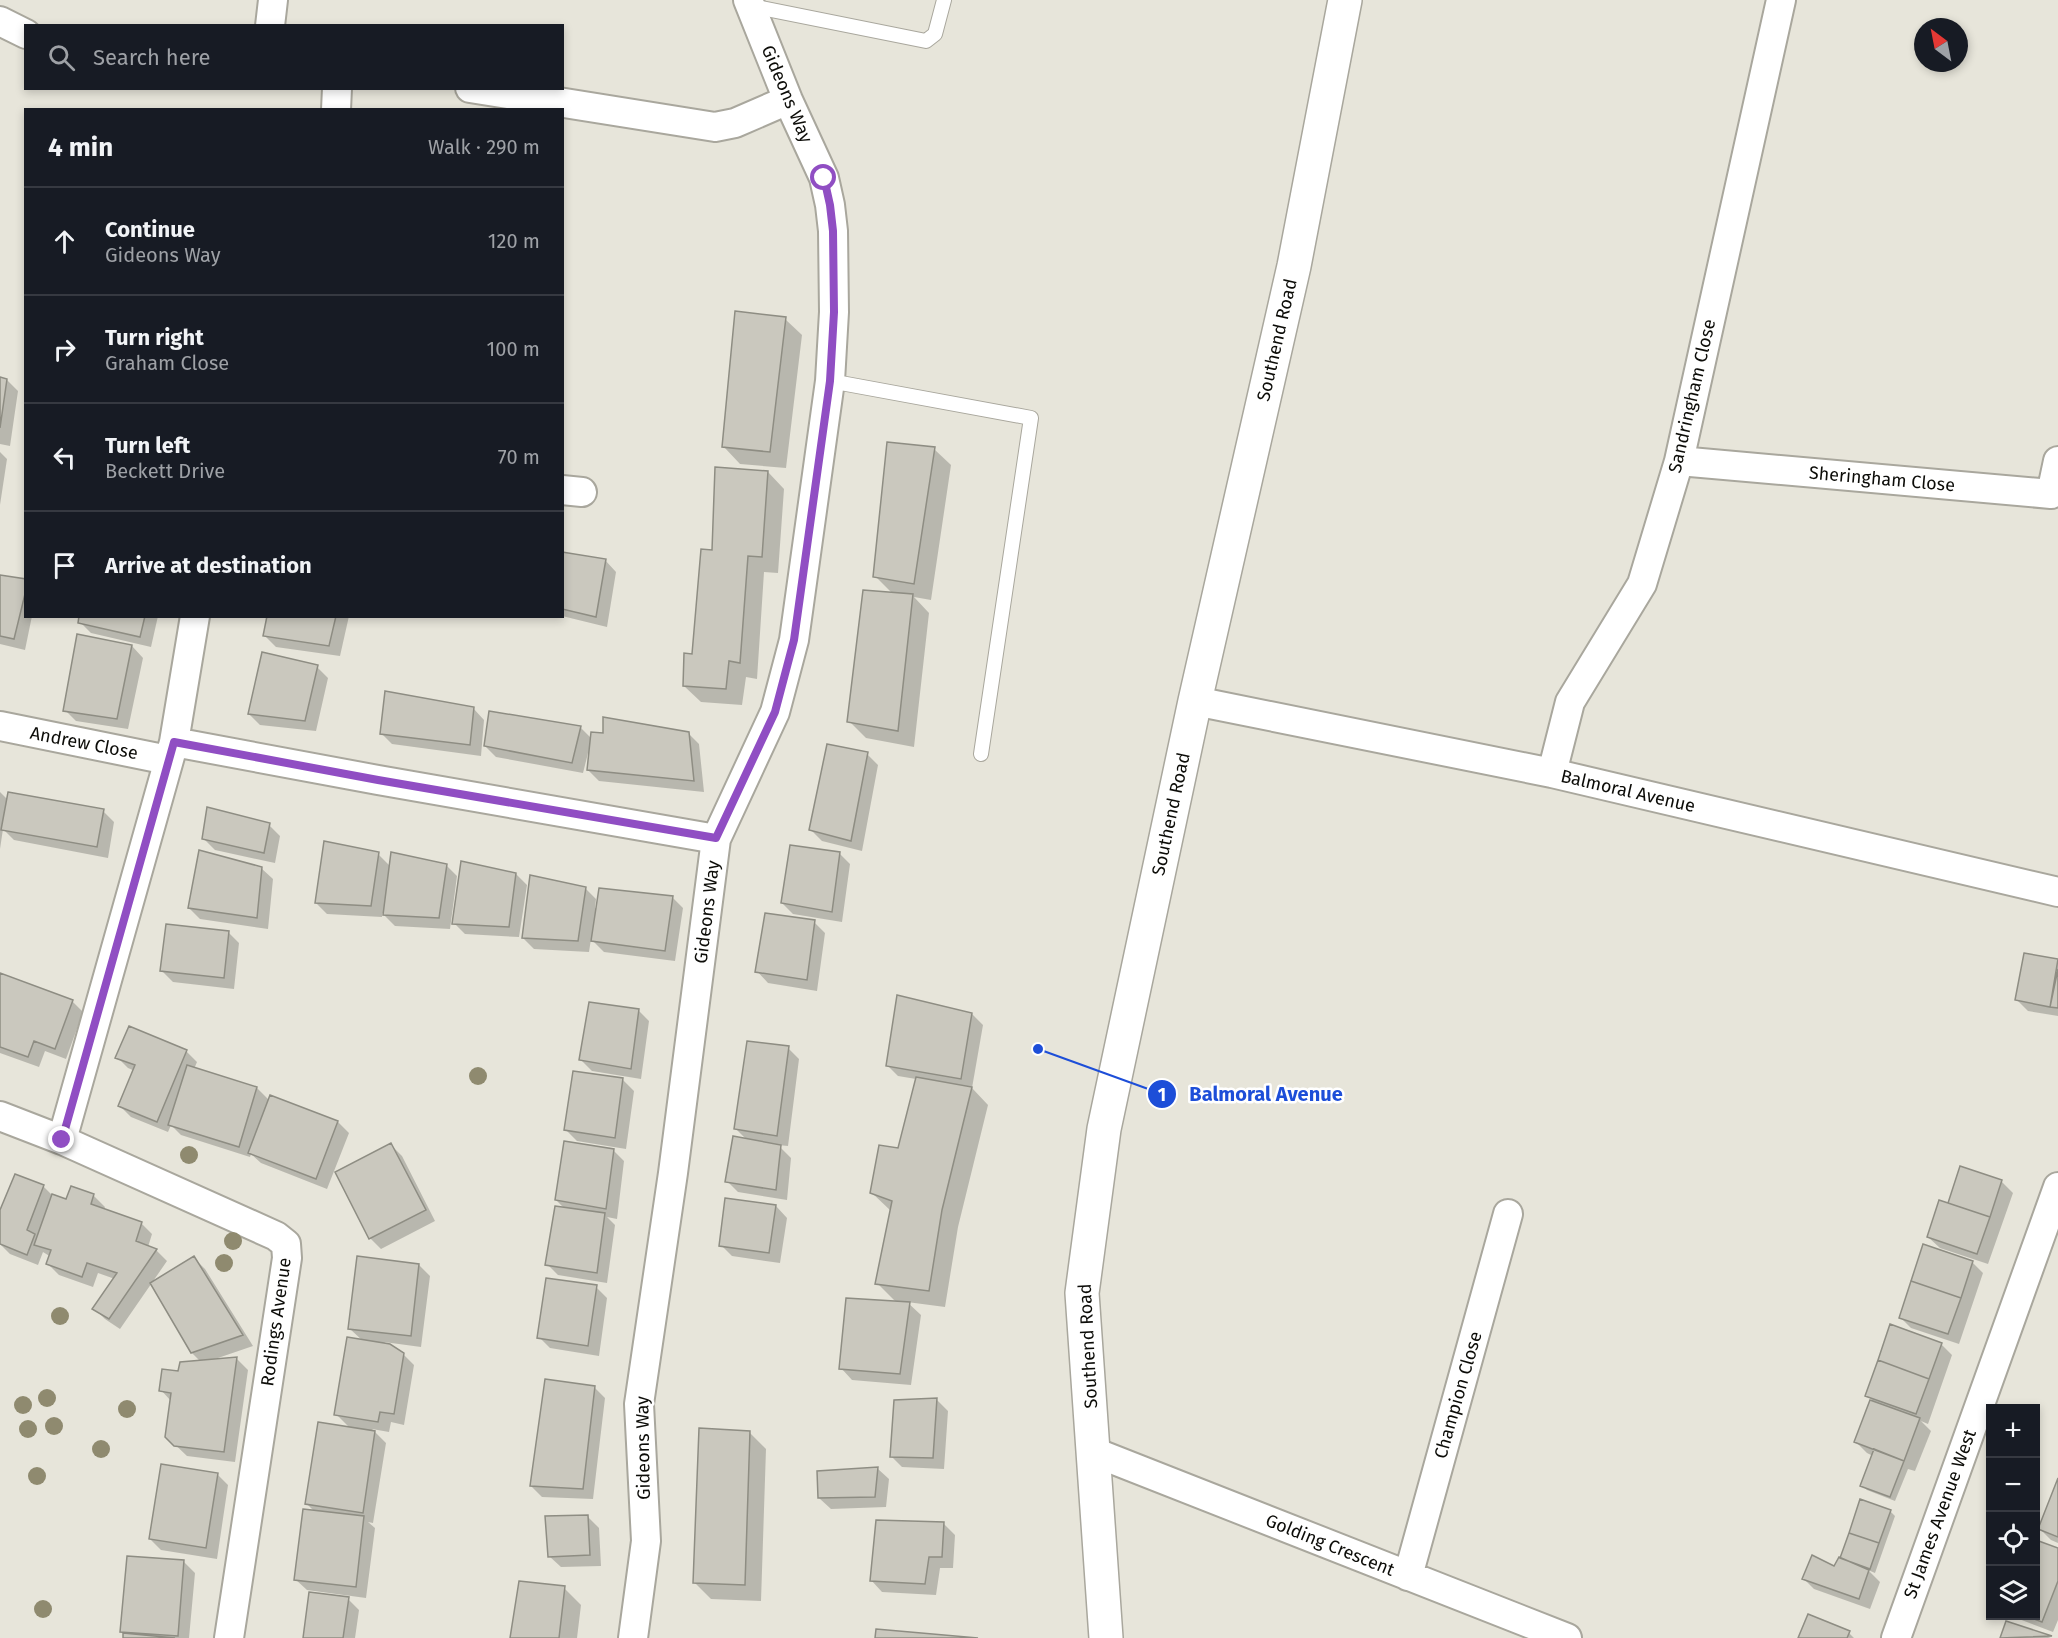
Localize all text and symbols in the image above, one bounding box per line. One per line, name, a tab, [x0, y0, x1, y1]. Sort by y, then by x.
north arrow	[1914, 18, 1968, 72]
search box	[24, 24, 564, 90]
icon: search	[45, 41, 78, 74]
street label: Gideons Way	[757, 42, 817, 146]
text: Search here	[93, 44, 211, 71]
text: 4 min	[48, 132, 113, 163]
text: Walk · 290 m	[428, 135, 540, 159]
route start	[810, 164, 836, 190]
text: Continue	[105, 216, 195, 243]
icon: ahead	[48, 225, 81, 258]
text: 120 m	[488, 229, 540, 253]
text: Gideons Way	[105, 243, 221, 267]
street label: Southend Road	[1252, 277, 1302, 403]
street label: Sandringham Close	[1664, 317, 1720, 475]
text: Turn right	[105, 324, 204, 351]
icon: right	[48, 333, 81, 366]
text: 100 m	[487, 337, 540, 361]
text: Graham Close	[105, 351, 229, 375]
text: Turn left	[105, 432, 190, 459]
icon: left	[48, 441, 81, 474]
text: 70 m	[498, 445, 540, 469]
text: Beckett Drive	[105, 459, 225, 483]
street label: Sheringham Close	[1808, 462, 1956, 496]
icon: arrive	[48, 549, 81, 582]
text: Arrive at destination	[105, 552, 312, 579]
street label: Andrew Close	[28, 722, 140, 764]
street label: Southend Road	[1147, 750, 1195, 878]
street label: Balmoral Avenue	[1559, 765, 1697, 817]
street label: Gideons Way	[690, 859, 724, 965]
callout: Balmoral Avenue	[1147, 1075, 1355, 1113]
text: Balmoral Avenue	[1189, 1082, 1343, 1106]
text: 1	[1158, 1084, 1166, 1106]
route end	[48, 1126, 74, 1152]
street label: Rodings Avenue	[256, 1256, 296, 1388]
street label: Southend Road	[1074, 1283, 1102, 1409]
street label: Champion Close	[1429, 1329, 1487, 1461]
street label: Gideons Way	[631, 1396, 655, 1500]
map controls	[1986, 1404, 2040, 1620]
button: +	[1986, 1404, 2040, 1458]
street label: St James Avenue West	[1899, 1426, 1981, 1602]
button: −	[1986, 1458, 2040, 1512]
street label: Golding Crescent	[1262, 1509, 1398, 1581]
button: locate	[1986, 1512, 2040, 1566]
button: layers	[1986, 1566, 2040, 1620]

